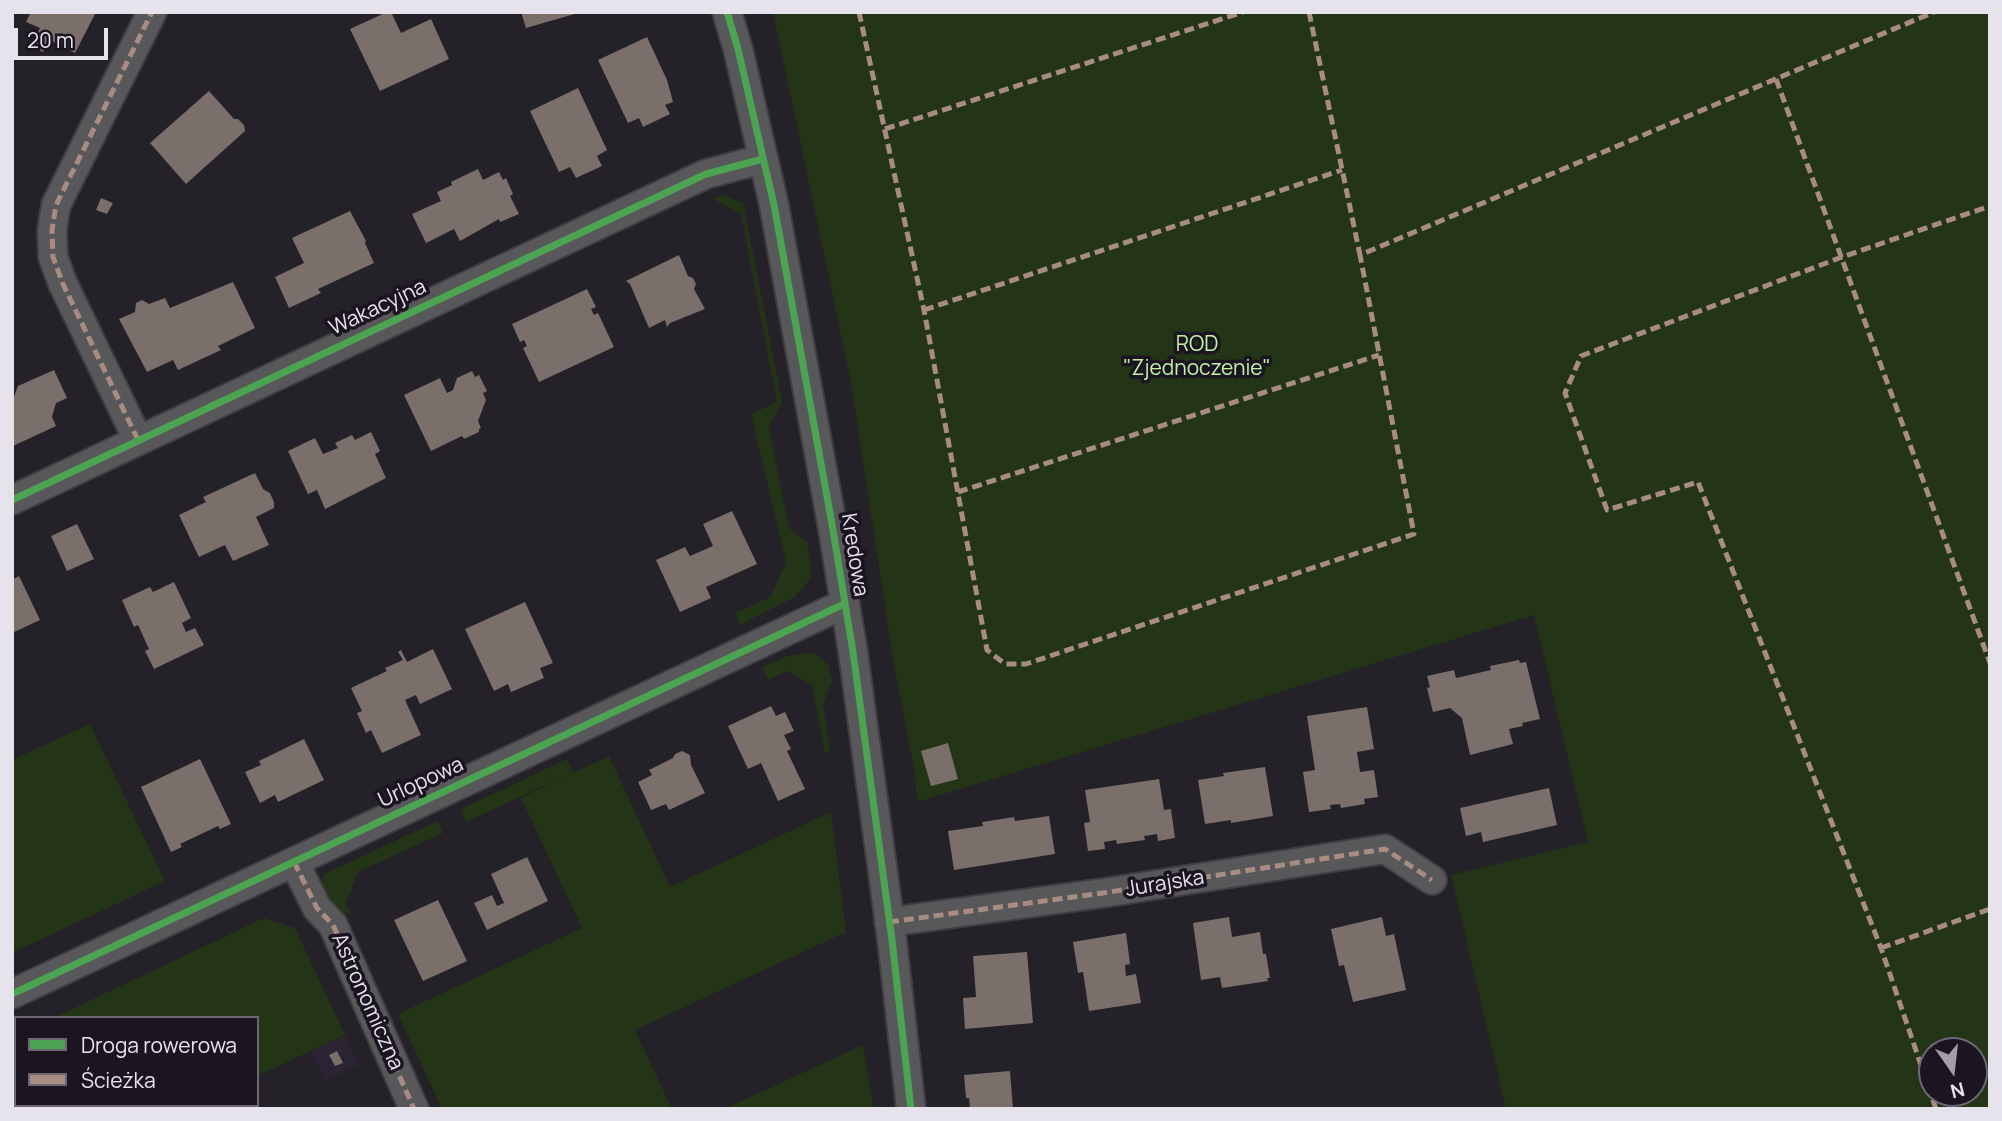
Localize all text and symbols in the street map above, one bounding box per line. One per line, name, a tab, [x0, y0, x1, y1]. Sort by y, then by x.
scale bar	[18, 14, 112, 58]
text: 20 m	[27, 26, 74, 54]
street label: Wakacyjna	[325, 275, 431, 341]
park label: ROD "Zjednoczenie"	[1123, 332, 1271, 382]
street label: Kredowa	[835, 512, 873, 598]
street label: Urlopowa	[374, 752, 468, 814]
street label: Jurajska	[1124, 865, 1206, 903]
street label: Astronomiczna	[326, 930, 408, 1074]
legend	[14, 1016, 259, 1107]
text: Droga rowerowa	[81, 1031, 237, 1059]
north arrow	[1918, 1037, 1988, 1107]
text: Ścieżka	[81, 1066, 156, 1094]
text: N	[1948, 1076, 1967, 1105]

